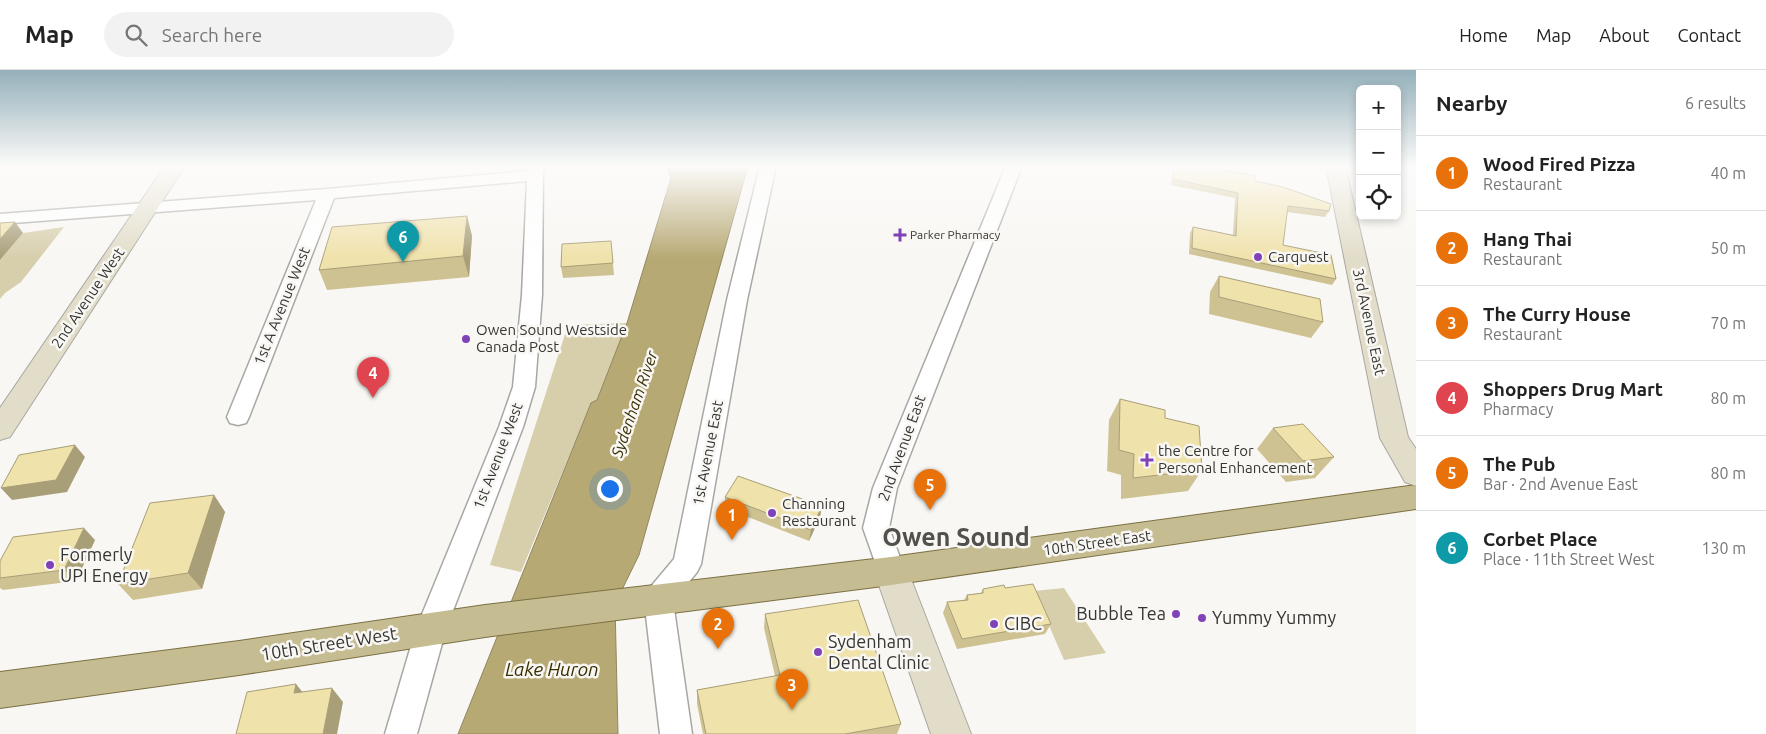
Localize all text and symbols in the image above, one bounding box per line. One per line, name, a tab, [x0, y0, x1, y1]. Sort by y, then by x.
search box	[104, 12, 454, 57]
text: Map	[25, 21, 74, 48]
icon: search	[122, 21, 150, 49]
text: Search here	[162, 24, 262, 46]
text: Home	[1459, 25, 1508, 45]
text: Map	[1536, 25, 1571, 45]
text: About	[1599, 25, 1649, 45]
text: Contact	[1677, 25, 1741, 45]
map controls	[1356, 85, 1401, 220]
button: +	[1356, 85, 1401, 130]
text: Nearby	[1436, 91, 1507, 115]
text: 6 results	[1685, 94, 1746, 112]
button: −	[1356, 130, 1401, 175]
text: Wood Fired Pizza	[1483, 153, 1636, 175]
text: 1	[1447, 164, 1457, 182]
text: 40 m	[1710, 164, 1746, 182]
button: locate	[1356, 175, 1401, 220]
text: Restaurant	[1483, 175, 1562, 193]
pin: 6	[387, 221, 419, 262]
place label: Parker Pharmacy	[910, 228, 1001, 241]
text: Hang Thai	[1483, 228, 1572, 250]
marker: Parker Pharmacy	[894, 229, 906, 241]
text: 2	[1447, 239, 1457, 257]
text: 50 m	[1710, 239, 1746, 257]
street label: 2nd Avenue West	[48, 244, 128, 351]
street label: 1st A Avenue West	[250, 244, 313, 367]
place label: Carquest	[1268, 248, 1329, 265]
text: Restaurant	[1483, 250, 1562, 268]
marker: Carquest	[1252, 251, 1264, 263]
street label: 3rd Avenue East	[1350, 267, 1389, 377]
text: The Curry House	[1483, 303, 1631, 325]
text: 3	[1447, 314, 1457, 332]
text: 70 m	[1710, 314, 1746, 332]
place label: Owen Sound Westside Canada Post	[476, 321, 627, 355]
text: Restaurant	[1483, 325, 1562, 343]
marker: Owen Sound Westside Canada Post	[460, 333, 472, 345]
water label: Sydenham River	[607, 348, 661, 460]
pin: 4	[357, 357, 389, 398]
text: Shoppers Drug Mart	[1483, 378, 1663, 400]
text: 4	[1447, 389, 1457, 407]
text: 80 m	[1710, 389, 1746, 407]
street label: 2nd Avenue East	[874, 392, 929, 503]
street label: 1st Avenue East	[689, 399, 726, 507]
street label: 1st Avenue West	[469, 400, 526, 511]
text: Pharmacy	[1483, 400, 1553, 418]
place label: the Centre for Personal Enhancement	[1158, 442, 1312, 476]
marker: the Centre for Personal Enhancement	[1140, 453, 1154, 467]
text: The Pub	[1483, 453, 1556, 475]
text: 5	[1447, 464, 1457, 482]
text: 80 m	[1710, 464, 1746, 482]
pin: 5	[914, 469, 946, 510]
text: Bar · 2nd Avenue East	[1483, 475, 1638, 493]
your location	[597, 476, 623, 502]
place label: Channing Restaurant	[782, 495, 856, 529]
pin: 1	[716, 499, 748, 540]
marker: Channing Restaurant	[766, 507, 778, 519]
district label: Owen Sound	[882, 523, 1030, 551]
street label: 10th Street East	[1042, 527, 1152, 558]
text: Corbet Place	[1483, 528, 1597, 550]
text: 6	[1447, 539, 1457, 557]
text: 130 m	[1701, 539, 1746, 557]
place label: Formerly UPI Energy	[60, 544, 148, 585]
text: Place · 11th Street West	[1483, 550, 1655, 568]
marker: Formerly UPI Energy	[44, 559, 56, 571]
place label: Bubble Tea	[1076, 603, 1166, 623]
place label: Yummy Yummy	[1212, 607, 1336, 627]
pin: 2	[702, 608, 734, 649]
marker: Bubble Tea	[1170, 608, 1182, 620]
marker: Yummy Yummy	[1196, 612, 1208, 624]
place label: CIBC	[1004, 613, 1042, 633]
marker: CIBC	[988, 618, 1000, 630]
street label: 10th Street West	[259, 622, 398, 664]
place label: Sydenham Dental Clinic	[828, 631, 929, 672]
marker: Sydenham Dental Clinic	[812, 646, 824, 658]
water label: Lake Huron	[505, 658, 599, 680]
pin: 3	[776, 669, 808, 710]

